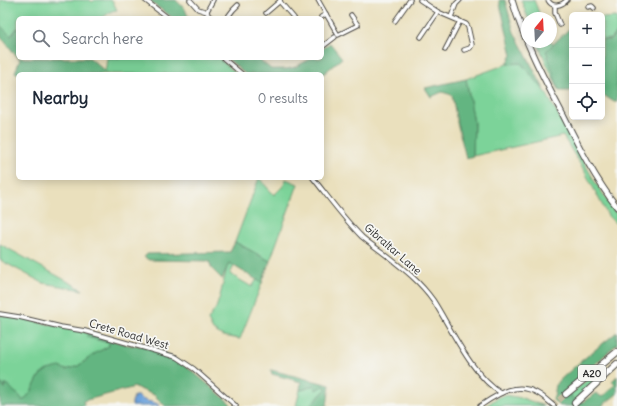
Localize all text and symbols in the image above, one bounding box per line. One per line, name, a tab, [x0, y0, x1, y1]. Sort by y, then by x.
north arrow	[521, 12, 557, 48]
map controls	[569, 12, 605, 120]
button: +	[569, 12, 605, 48]
search box	[16, 16, 324, 60]
icon: search	[30, 27, 52, 49]
text: Search here	[62, 29, 143, 48]
button: −	[569, 48, 605, 84]
button: locate	[569, 84, 605, 120]
text: Nearby	[32, 87, 88, 109]
text: 0 results	[258, 90, 308, 107]
street label: Gibraltar Lane	[362, 220, 425, 278]
street label: Crete Road West	[88, 316, 171, 352]
road number: A20	[578, 365, 606, 381]

